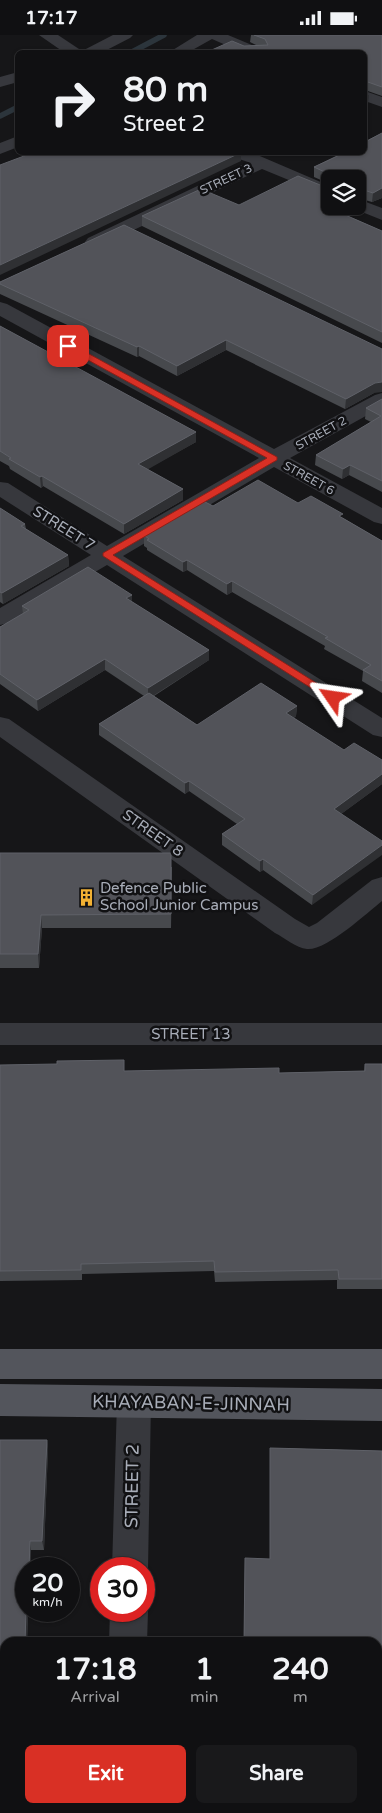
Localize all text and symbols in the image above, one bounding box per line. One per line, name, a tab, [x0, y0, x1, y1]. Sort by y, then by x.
text: 17:17	[25, 7, 78, 29]
text: 80 m	[123, 69, 208, 111]
icon: right	[40, 70, 105, 135]
text: Street 2	[123, 111, 205, 137]
street label: STREET 3	[198, 161, 254, 197]
map controls	[321, 170, 366, 215]
button: layers	[321, 170, 366, 215]
pin	[47, 325, 89, 367]
icon: arrive	[54, 332, 82, 360]
street label: STREET 2	[293, 413, 349, 453]
street label: STREET 6	[281, 458, 337, 498]
street label: STREET 7	[30, 502, 98, 554]
position arrow	[306, 671, 358, 723]
street label: STREET 8	[119, 806, 187, 860]
place label: Defence Public School Junior Campus	[100, 879, 258, 914]
building icon: Defence Public School Junior Campus	[76, 887, 96, 907]
street label: STREET 13	[151, 1025, 231, 1043]
street label: KHAYABAN-E-JINNAH	[92, 1390, 290, 1416]
street label: STREET 2	[120, 1444, 144, 1528]
speed limit sign: 30	[90, 1557, 155, 1622]
text: 20	[32, 1568, 63, 1598]
text: km/h	[32, 1595, 63, 1609]
text: 17:18	[53, 1651, 137, 1688]
text: 1	[195, 1651, 214, 1688]
text: 240	[272, 1651, 329, 1688]
text: Arrival	[70, 1687, 120, 1707]
text: min	[190, 1687, 219, 1707]
text: m	[293, 1687, 308, 1707]
button: Exit	[25, 1745, 186, 1803]
button: Share	[196, 1745, 357, 1803]

